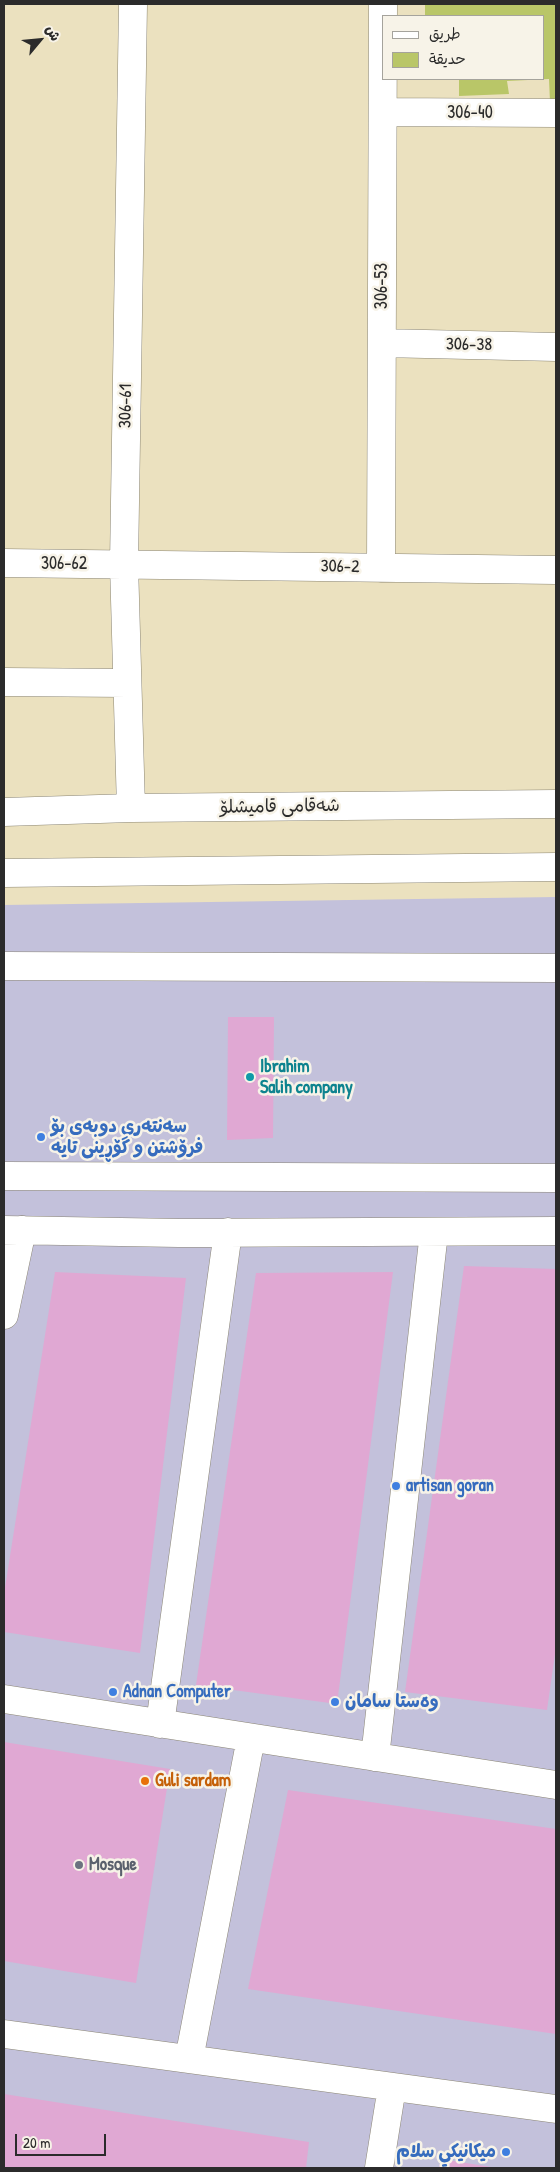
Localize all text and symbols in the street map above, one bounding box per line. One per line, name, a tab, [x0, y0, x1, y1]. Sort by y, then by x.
north arrow	[15, 15, 65, 65]
legend	[382, 15, 545, 80]
text: ش	[42, 21, 66, 44]
text: طريق	[429, 23, 461, 44]
text: حديقة	[429, 48, 466, 69]
street label: 306-40	[447, 102, 493, 124]
street label: 306-53	[371, 263, 393, 309]
street label: 306-38	[446, 334, 492, 356]
street label: 306-61	[115, 384, 137, 428]
street label: 306-62	[41, 553, 87, 575]
street label: 306-2	[320, 556, 360, 578]
street label: شەقامی قامیشلۆ	[220, 795, 340, 819]
place label: Ibrahim Salih company	[260, 1056, 353, 1098]
marker: Ibrahim Salih company	[244, 1071, 256, 1083]
place label: سەنتەری دوبەی بۆ فرۆشتن و گۆڕینی تایە	[51, 1116, 203, 1158]
marker: سەنتەری دوبەی بۆ فرۆشتن و گۆڕینی تایە	[35, 1131, 47, 1143]
place label: artisan goran	[406, 1475, 494, 1497]
marker: artisan goran	[390, 1480, 402, 1492]
place label: Adnan Computer	[123, 1681, 231, 1703]
marker: Adnan Computer	[107, 1686, 119, 1698]
place label: وەستا سامان	[345, 1691, 439, 1713]
marker: وەستا سامان	[329, 1696, 341, 1708]
place label: Guli sardam	[155, 1770, 231, 1792]
marker: Guli sardam	[139, 1775, 151, 1787]
place label: Mosque	[89, 1854, 137, 1876]
marker: Mosque	[73, 1859, 85, 1871]
scale bar	[18, 2124, 109, 2156]
text: 20 m	[23, 2132, 50, 2153]
place label: ميكانيكي سلام	[396, 2141, 496, 2163]
marker: ميكانيكي سلام	[500, 2146, 512, 2158]

